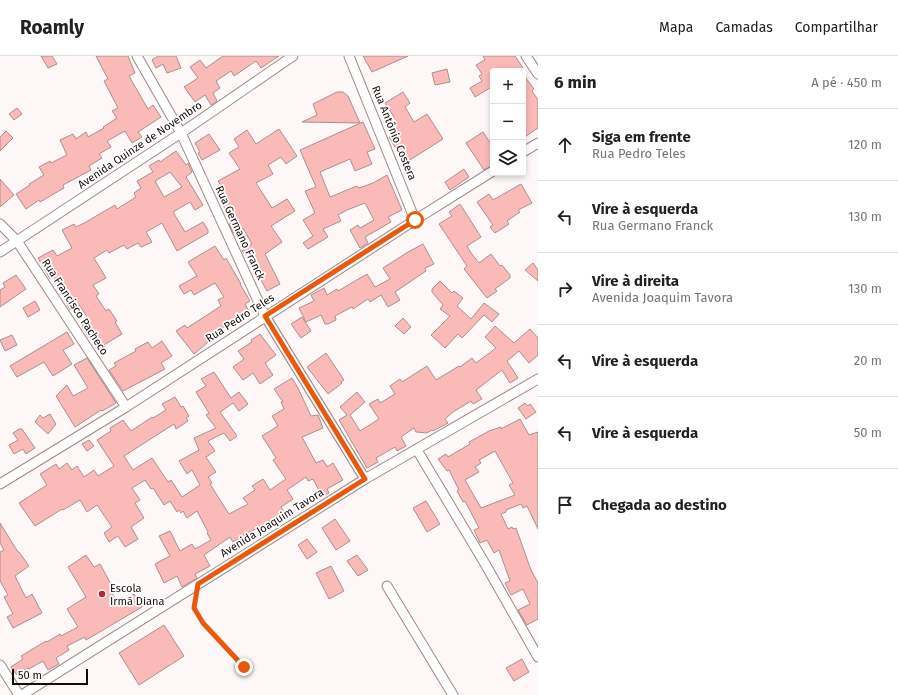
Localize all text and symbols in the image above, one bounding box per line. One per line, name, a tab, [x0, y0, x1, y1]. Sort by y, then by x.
text: Roamly	[20, 16, 84, 39]
text: Mapa	[659, 19, 693, 36]
text: Camadas	[715, 19, 773, 36]
text: Compartilhar	[795, 19, 878, 36]
map controls	[490, 68, 526, 176]
button: +	[490, 68, 526, 104]
text: 6 min	[554, 72, 597, 93]
text: A pé · 450 m	[811, 75, 882, 90]
street label: Rua Antônio Costera	[369, 84, 419, 182]
street label: Avenida Quinze de Novembro	[75, 99, 205, 191]
button: −	[490, 104, 526, 140]
text: Siga em frente	[592, 128, 691, 146]
icon: ahead	[554, 134, 576, 156]
text: 120 m	[848, 137, 882, 152]
button: layers	[490, 140, 526, 176]
text: Rua Pedro Teles	[592, 146, 686, 161]
street label: Rua Germano Franck	[212, 184, 268, 283]
text: Vire à esquerda	[592, 200, 698, 218]
icon: left	[554, 206, 576, 228]
text: 130 m	[848, 209, 882, 224]
route start	[406, 211, 424, 229]
text: Rua Germano Franck	[592, 218, 713, 233]
street label: Rua Francisco Pacheco	[39, 256, 111, 358]
text: Vire à direita	[592, 272, 679, 290]
icon: right	[554, 278, 576, 300]
text: 130 m	[848, 281, 882, 296]
text: Avenida Joaquim Tavora	[592, 290, 733, 305]
street label: Rua Pedro Teles	[203, 291, 277, 345]
icon: left	[554, 350, 576, 372]
text: Vire à esquerda	[592, 352, 698, 370]
text: 20 m	[854, 353, 882, 368]
icon: left	[554, 422, 576, 444]
text: Vire à esquerda	[592, 424, 698, 442]
text: 50 m	[854, 425, 882, 440]
street label: Avenida Joaquim Tavora	[218, 486, 326, 560]
icon: arrive	[554, 494, 576, 516]
text: Chegada ao destino	[592, 496, 727, 514]
place label: Escola Irmã Diana	[110, 582, 164, 608]
marker: Escola Irmã Diana	[97, 589, 107, 599]
route end	[235, 658, 253, 676]
scale bar	[12, 667, 88, 686]
text: 50 m	[18, 669, 42, 682]

